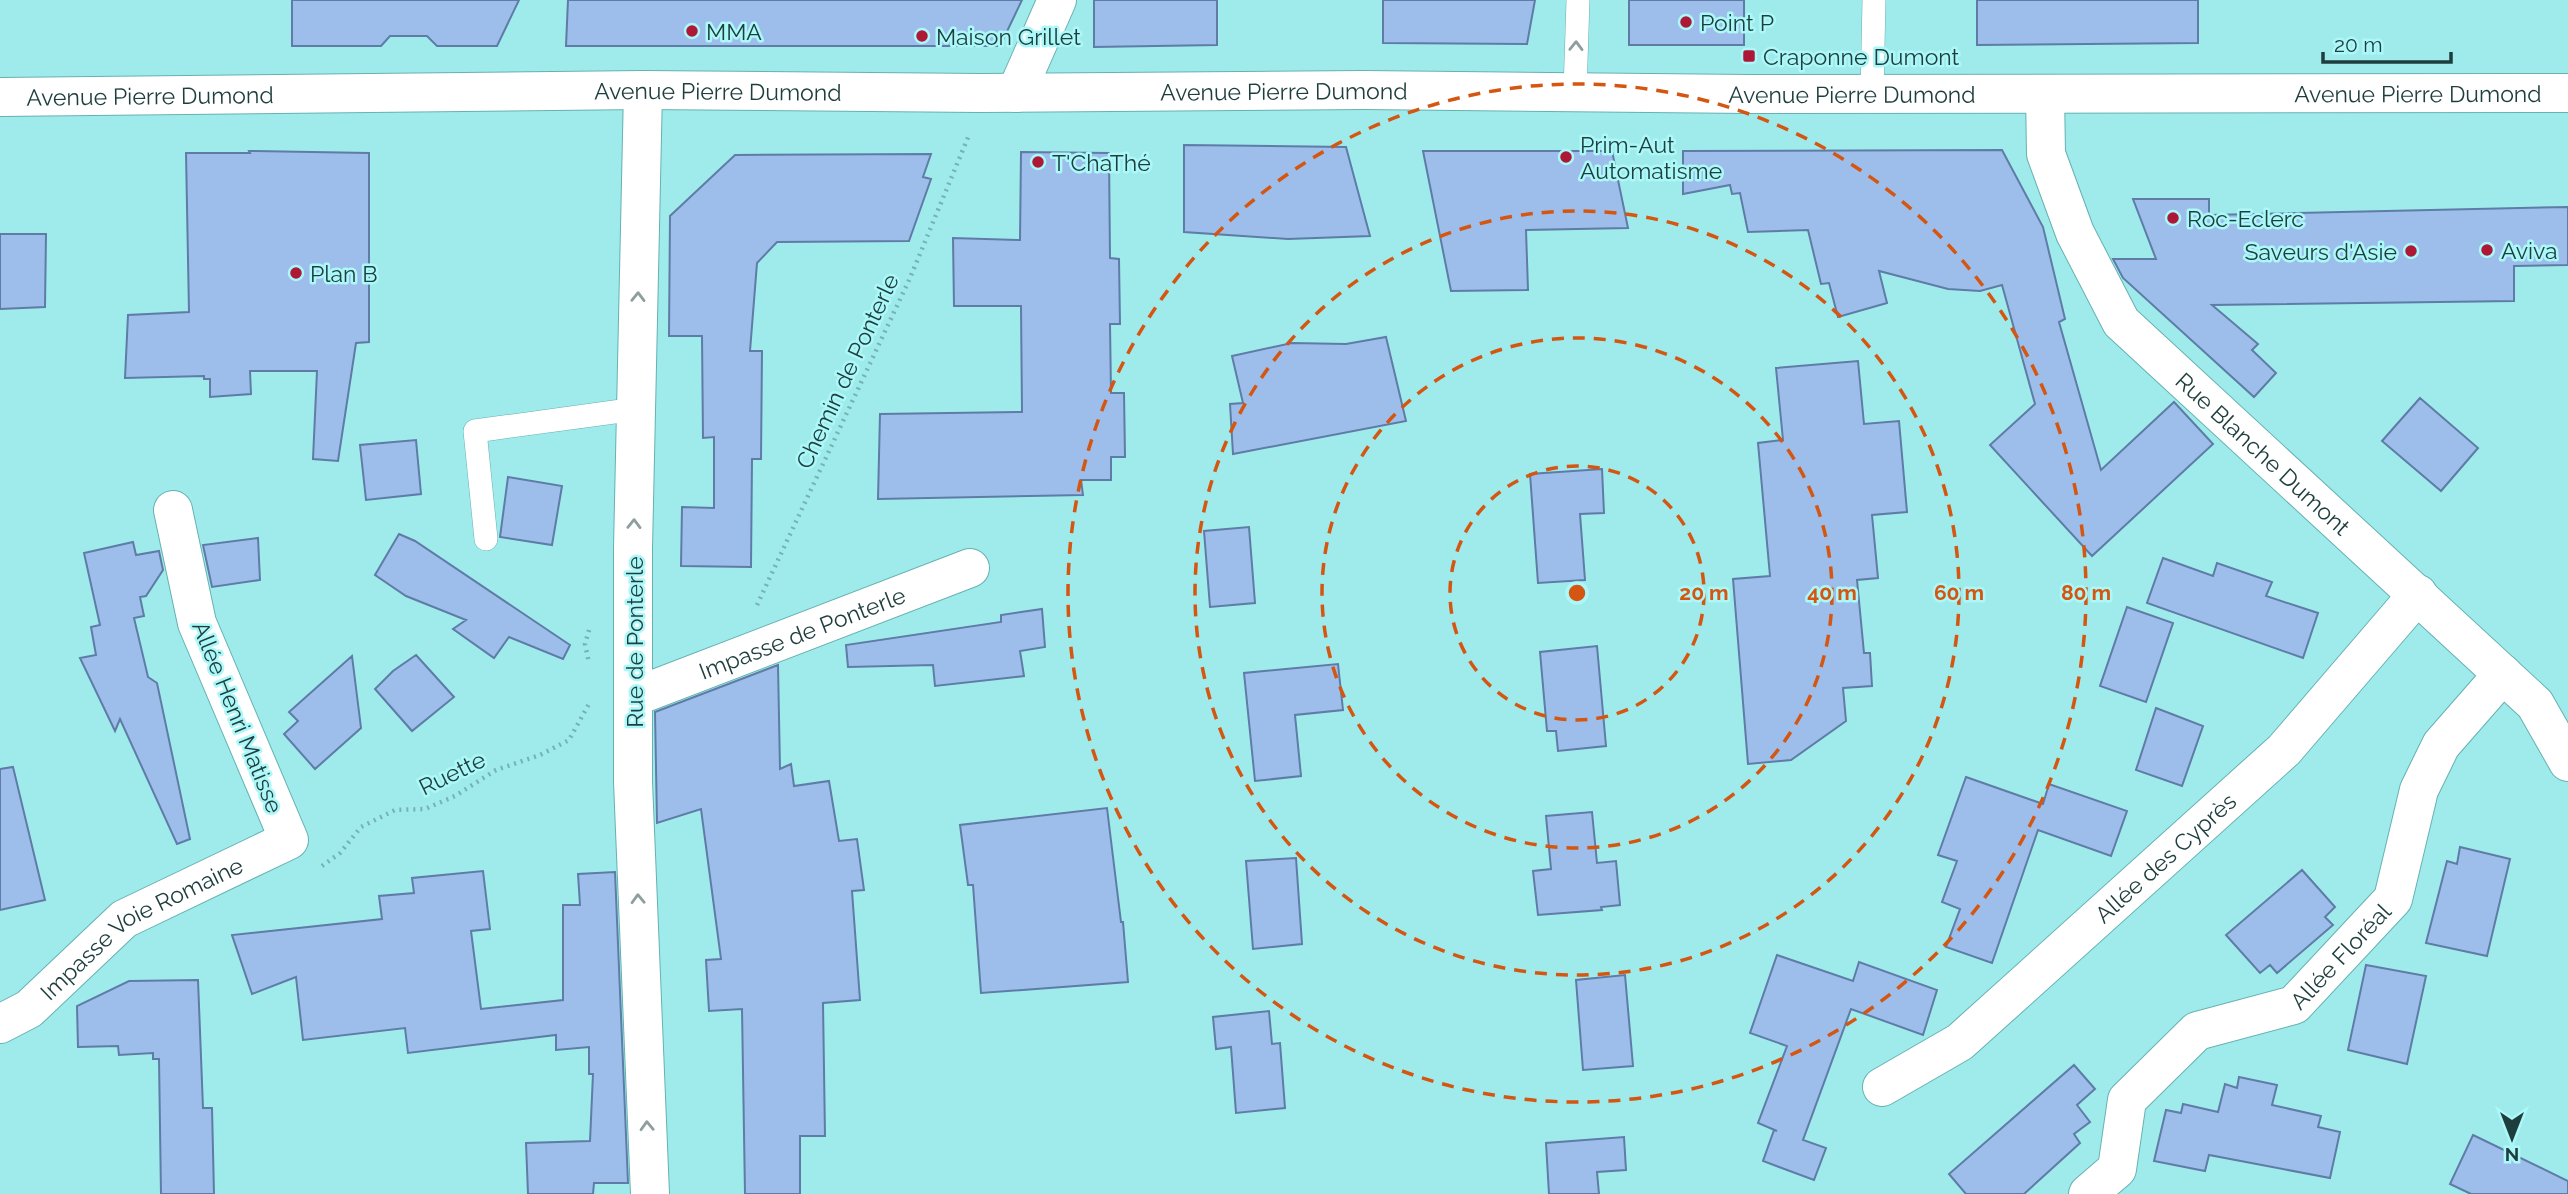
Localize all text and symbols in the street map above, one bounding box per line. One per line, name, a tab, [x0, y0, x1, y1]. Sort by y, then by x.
place label: Point P	[1700, 9, 1774, 36]
marker: Point P	[1678, 14, 1694, 30]
place label: MMA	[706, 18, 762, 45]
scale bar	[2323, 21, 2451, 65]
marker: MMA	[684, 23, 700, 39]
place label: Maison Grillet	[936, 23, 1081, 50]
marker: Maison Grillet	[914, 28, 930, 44]
text: 20 m	[2334, 32, 2382, 57]
one-way arrow	[1569, 40, 1584, 51]
place label: Craponne Dumont	[1763, 43, 1960, 70]
marker: Craponne Dumont	[1741, 48, 1757, 64]
street label: Avenue Pierre Dumond	[594, 76, 842, 105]
street label: Avenue Pierre Dumond	[1160, 76, 1408, 105]
street label: Avenue Pierre Dumond	[1728, 80, 1976, 108]
street label: Avenue Pierre Dumond	[2294, 80, 2542, 107]
street label: Avenue Pierre Dumond	[26, 81, 274, 110]
place label: Prim-Aut Automatisme	[1580, 131, 1722, 184]
place label: T'ChaThé	[1052, 149, 1151, 176]
marker: Prim-Aut Automatisme	[1558, 149, 1574, 165]
marker: T'ChaThé	[1030, 154, 1046, 170]
place label: Roc-Eclerc	[2187, 205, 2304, 232]
marker: Roc-Eclerc	[2165, 210, 2181, 226]
place label: Aviva	[2501, 237, 2558, 264]
place label: Saveurs d'Asie	[2244, 238, 2397, 265]
marker: Aviva	[2479, 242, 2495, 258]
marker: Saveurs d'Asie	[2403, 243, 2419, 259]
place label: Plan B	[310, 260, 378, 287]
marker: Plan B	[288, 265, 304, 281]
street label: Chemin de Ponterle	[790, 269, 904, 473]
one-way arrow	[631, 291, 646, 302]
street label: Rue Blanche Dumont	[2171, 366, 2356, 540]
one-way arrow	[626, 518, 642, 529]
street label: Rue de Ponterle	[621, 556, 648, 728]
text: 20 m	[1679, 580, 1729, 605]
text: 40 m	[1807, 580, 1857, 605]
text: 60 m	[1934, 580, 1984, 605]
text: 80 m	[2061, 580, 2111, 605]
street label: Impasse de Ponterle	[695, 581, 909, 684]
centre of rings	[1565, 581, 1589, 605]
street label: Allée Henri Matisse	[187, 617, 289, 817]
street label: Ruette	[414, 745, 490, 801]
street label: Allée des Cyprès	[2089, 787, 2241, 928]
street label: Impasse Voie Romaine	[34, 851, 247, 1005]
one-way arrow	[630, 893, 645, 904]
street label: Allée Floréal	[2284, 897, 2396, 1014]
north arrow	[2477, 1103, 2547, 1173]
one-way arrow	[640, 1120, 655, 1131]
text: N	[2505, 1144, 2519, 1166]

